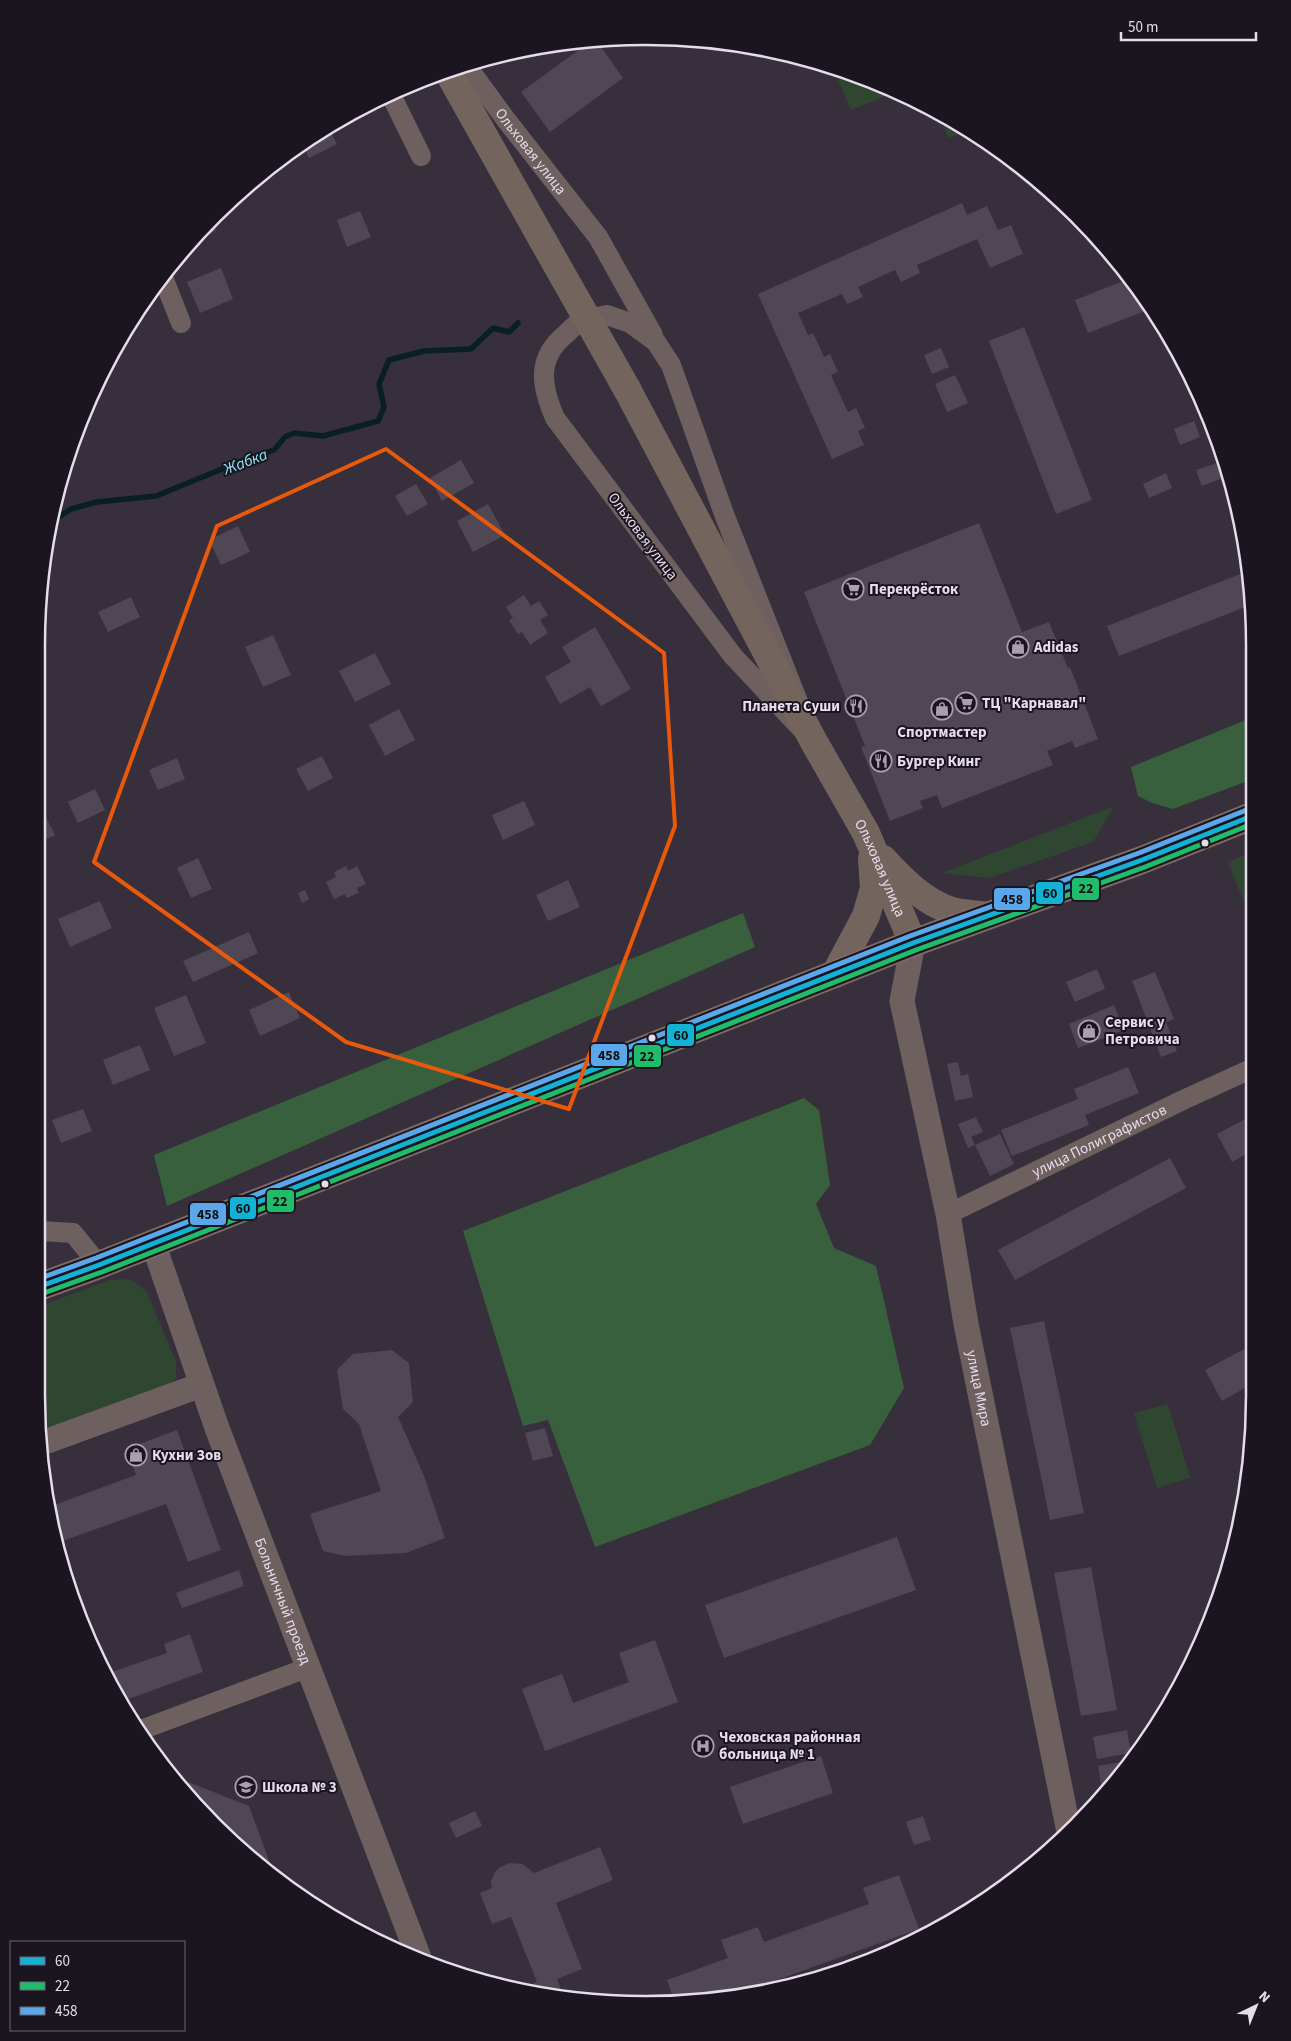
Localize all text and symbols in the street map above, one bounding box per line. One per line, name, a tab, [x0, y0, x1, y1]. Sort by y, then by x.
scale bar	[1121, 10, 1256, 42]
text: 50 m	[1128, 17, 1158, 38]
street label: Ольховая улица	[490, 104, 571, 199]
water label: Жабка	[219, 443, 271, 481]
street label: Ольховая улица	[603, 488, 683, 584]
supermarket icon: Перекрёсток	[841, 577, 865, 601]
place label: Перекрёсток	[869, 579, 959, 600]
shop icon: Adidas	[1006, 635, 1030, 659]
place label: Adidas	[1033, 637, 1079, 658]
supermarket icon: ТЦ "Карнавал"	[954, 691, 978, 715]
place label: ТЦ "Карнавал"	[982, 693, 1086, 714]
restaurant icon: Планета Суши	[844, 694, 868, 718]
place label: Планета Суши	[742, 696, 840, 717]
shop icon: Спортмастер	[930, 697, 954, 721]
place label: Спортмастер	[897, 722, 987, 743]
restaurant icon: Бургер Кинг	[869, 749, 893, 773]
place label: Бургер Кинг	[897, 751, 981, 772]
street label: Ольховая улица	[849, 815, 911, 920]
unlabelled marker	[1200, 838, 1210, 848]
line badge: 22	[1071, 877, 1100, 901]
text: 22	[1079, 879, 1093, 899]
line badge: 60	[1035, 881, 1064, 905]
text: 60	[1043, 884, 1057, 904]
line badge: 458	[993, 887, 1031, 911]
text: 458	[1001, 890, 1023, 910]
place label: Сервис у Петровича	[1105, 1012, 1180, 1050]
shop icon: Сервис у Петровича	[1077, 1019, 1101, 1043]
line badge: 60	[666, 1023, 695, 1047]
text: 60	[674, 1026, 688, 1046]
unlabelled marker	[647, 1033, 657, 1043]
line badge: 458	[590, 1043, 628, 1067]
line badge: 22	[633, 1044, 662, 1068]
text: 458	[598, 1046, 620, 1066]
text: 22	[640, 1047, 654, 1067]
street label: улица Полиграфистов	[1029, 1099, 1171, 1183]
unlabelled marker	[320, 1179, 330, 1189]
line badge: 22	[266, 1189, 295, 1213]
text: 22	[273, 1192, 287, 1212]
line badge: 60	[229, 1196, 257, 1220]
text: 60	[236, 1199, 250, 1219]
line badge: 458	[189, 1202, 227, 1226]
text: 458	[197, 1205, 219, 1225]
street label: улица Мира	[961, 1348, 997, 1428]
shop icon: Кухни Зов	[124, 1443, 148, 1467]
place label: Кухни Зов	[152, 1445, 221, 1466]
street label: Больничный проезд	[249, 1535, 316, 1668]
place label: Чеховская районная больница № 1	[719, 1727, 861, 1765]
hospital icon: Чеховская районная больница № 1	[691, 1734, 715, 1758]
school or university icon: Школа № 3	[234, 1775, 258, 1799]
place label: Школа № 3	[262, 1777, 337, 1798]
legend	[10, 1941, 185, 2031]
text: 60	[55, 1951, 70, 1972]
text: 22	[55, 1976, 70, 1997]
north arrow	[1231, 1981, 1281, 2031]
text: N	[1254, 1987, 1274, 2008]
text: 458	[55, 2001, 77, 2022]

